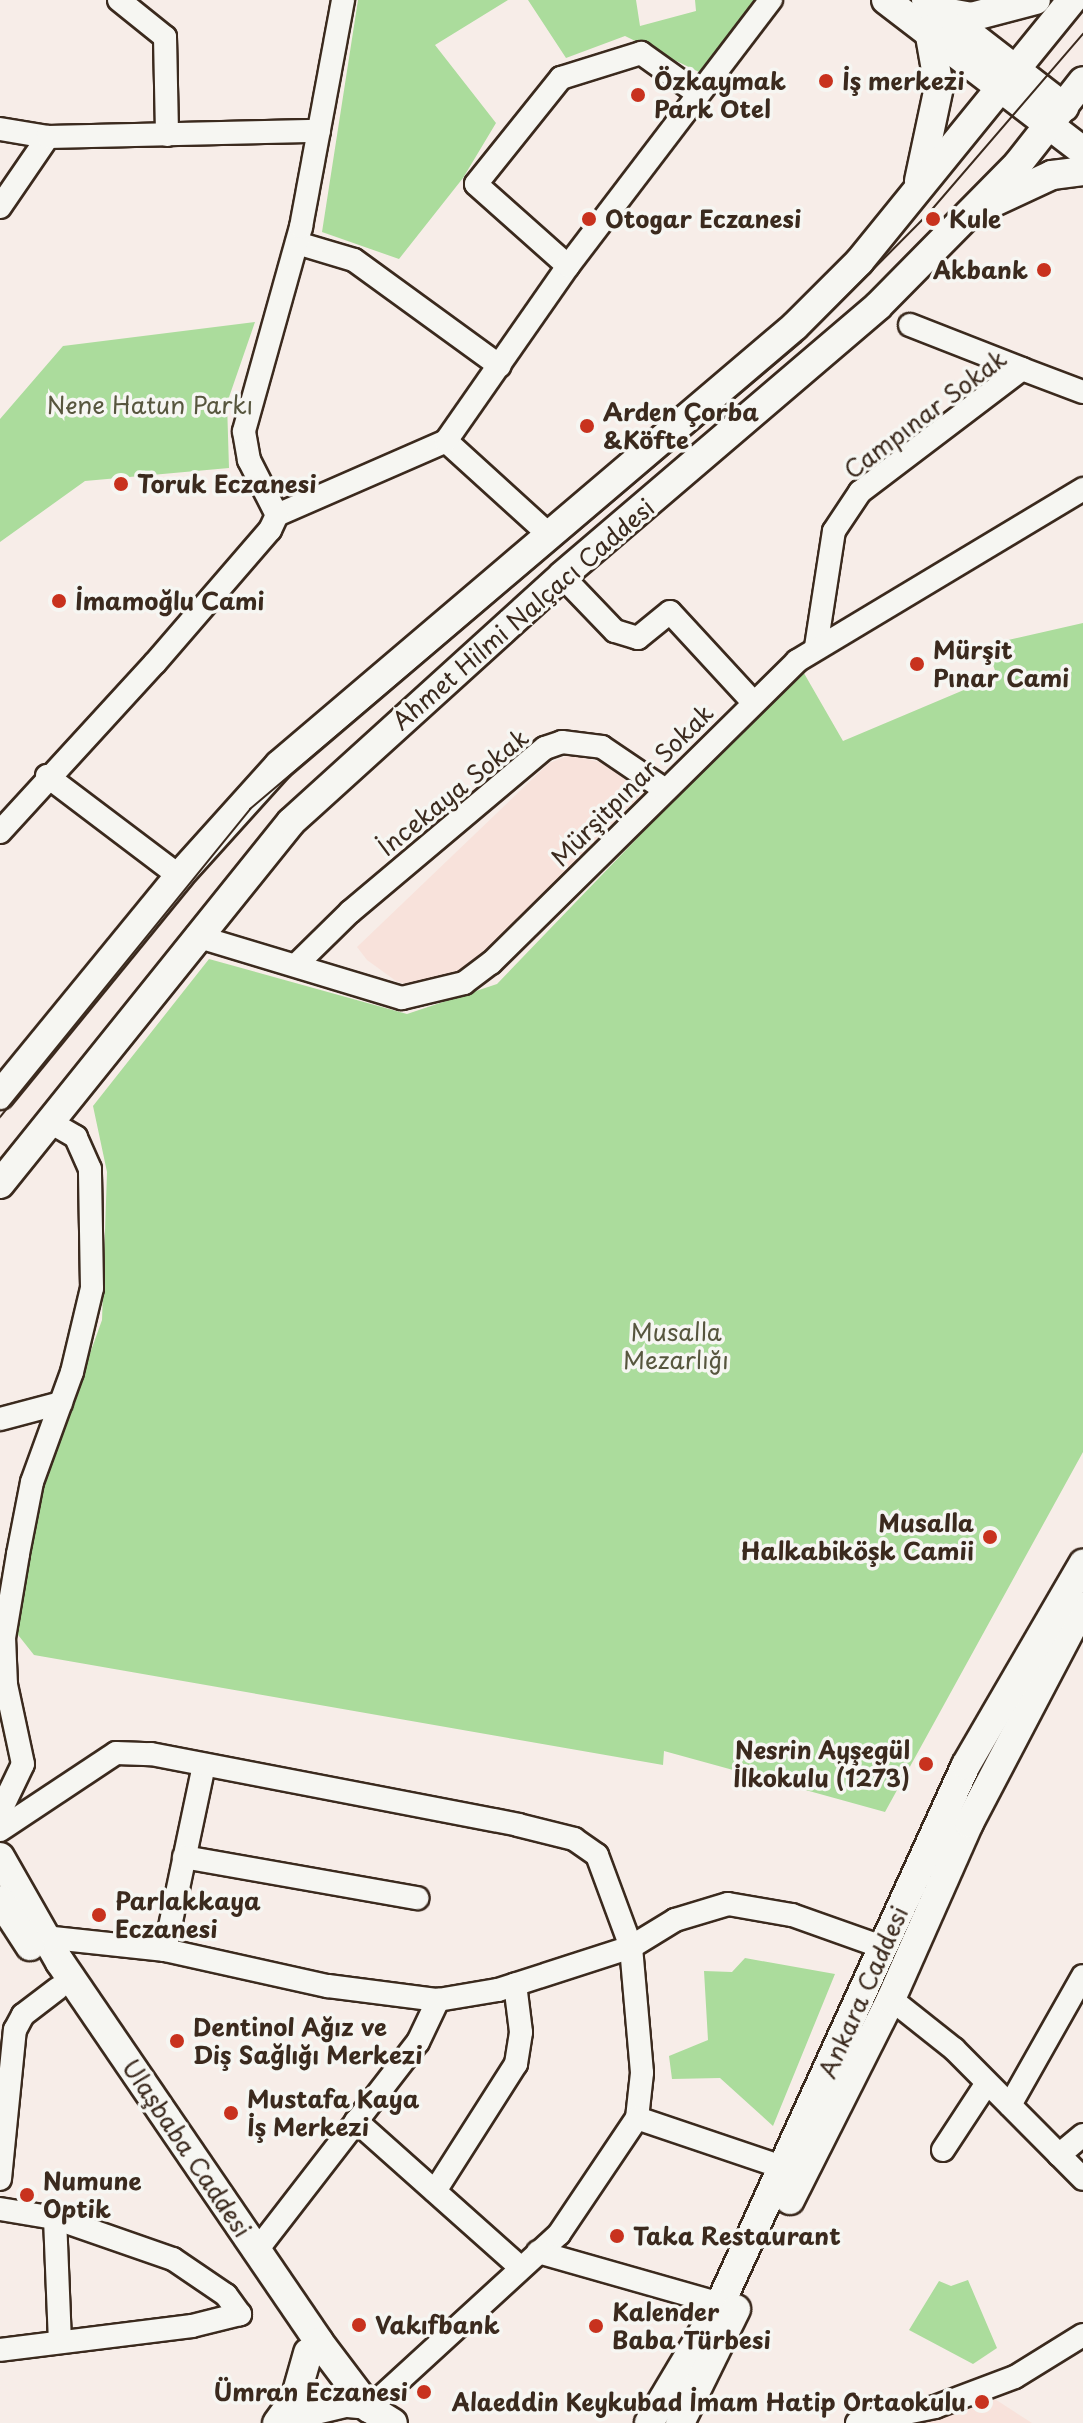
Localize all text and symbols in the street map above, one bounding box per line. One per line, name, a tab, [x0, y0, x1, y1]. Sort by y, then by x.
place label: Özkaymak Park Otel	[654, 67, 786, 123]
place label: İş merkezi	[842, 67, 966, 95]
marker: İş merkezi	[817, 72, 835, 90]
marker: Özkaymak Park Otel	[629, 86, 647, 104]
place label: Otogar Eczanesi	[605, 205, 803, 233]
place label: Kule	[949, 205, 1001, 233]
marker: Otogar Eczanesi	[580, 210, 598, 228]
marker: Kule	[924, 210, 942, 228]
place label: Akbank	[933, 256, 1028, 284]
marker: Akbank	[1035, 261, 1053, 279]
street label: Campınar Sokak	[838, 344, 1012, 484]
park label: Nene Hatun Parkı	[46, 391, 254, 419]
place label: Arden Çorba &Köfte	[603, 398, 761, 454]
marker: Arden Çorba &Köfte	[578, 417, 596, 435]
place label: Toruk Eczanesi	[137, 470, 318, 498]
marker: Toruk Eczanesi	[112, 475, 130, 493]
street label: Ahmet Hilmi Nalçacı Caddesi	[386, 492, 660, 736]
place label: İmamoğlu Cami	[75, 587, 266, 615]
marker: İmamoğlu Cami	[50, 592, 68, 610]
place label: Mürşit Pınar Cami	[933, 636, 1069, 692]
marker: Mürşit Pınar Cami	[908, 655, 926, 673]
street label: Mürşitpınar Sokak	[545, 698, 719, 872]
street label: İncekaya Sokak	[372, 722, 534, 862]
park label: Musalla Mezarlığı	[623, 1318, 729, 1374]
place label: Musalla Halkabiköşk Camii	[741, 1509, 974, 1565]
marker: Musalla Halkabiköşk Camii	[981, 1528, 999, 1546]
place label: Nesrin Ayşegül İlkokulu (1273)	[733, 1736, 910, 1792]
marker: Nesrin Ayşegül İlkokulu (1273)	[917, 1755, 935, 1773]
place label: Parlakkaya Eczanesi	[115, 1887, 261, 1943]
street label: Ankara Caddesi	[812, 1902, 914, 2082]
marker: Parlakkaya Eczanesi	[90, 1906, 108, 1924]
place label: Dentinol Ağız ve Diş Sağlığı Merkezi	[193, 2013, 424, 2069]
marker: Dentinol Ağız ve Diş Sağlığı Merkezi	[168, 2032, 186, 2050]
street label: Ulaşbaba Caddesi	[117, 2054, 257, 2242]
place label: Mustafa Kaya İş Merkezi	[247, 2085, 421, 2141]
marker: Mustafa Kaya İş Merkezi	[222, 2104, 240, 2122]
place label: Numune Optik	[43, 2167, 142, 2223]
marker: Numune Optik	[18, 2186, 36, 2204]
place label: Taka Restaurant	[633, 2222, 840, 2250]
marker: Taka Restaurant	[608, 2227, 626, 2245]
place label: Kalender Baba Türbesi	[612, 2298, 771, 2354]
place label: Vakıfbank	[375, 2311, 500, 2339]
marker: Vakıfbank	[350, 2316, 368, 2334]
marker: Kalender Baba Türbesi	[587, 2317, 605, 2335]
place label: Ümran Eczanesi	[214, 2378, 408, 2406]
marker: Ümran Eczanesi	[415, 2383, 433, 2401]
place label: Alaeddin Keykubad İmam Hatip Ortaokulu	[450, 2388, 966, 2416]
marker: Alaeddin Keykubad İmam Hatip Ortaokulu	[973, 2393, 991, 2411]

